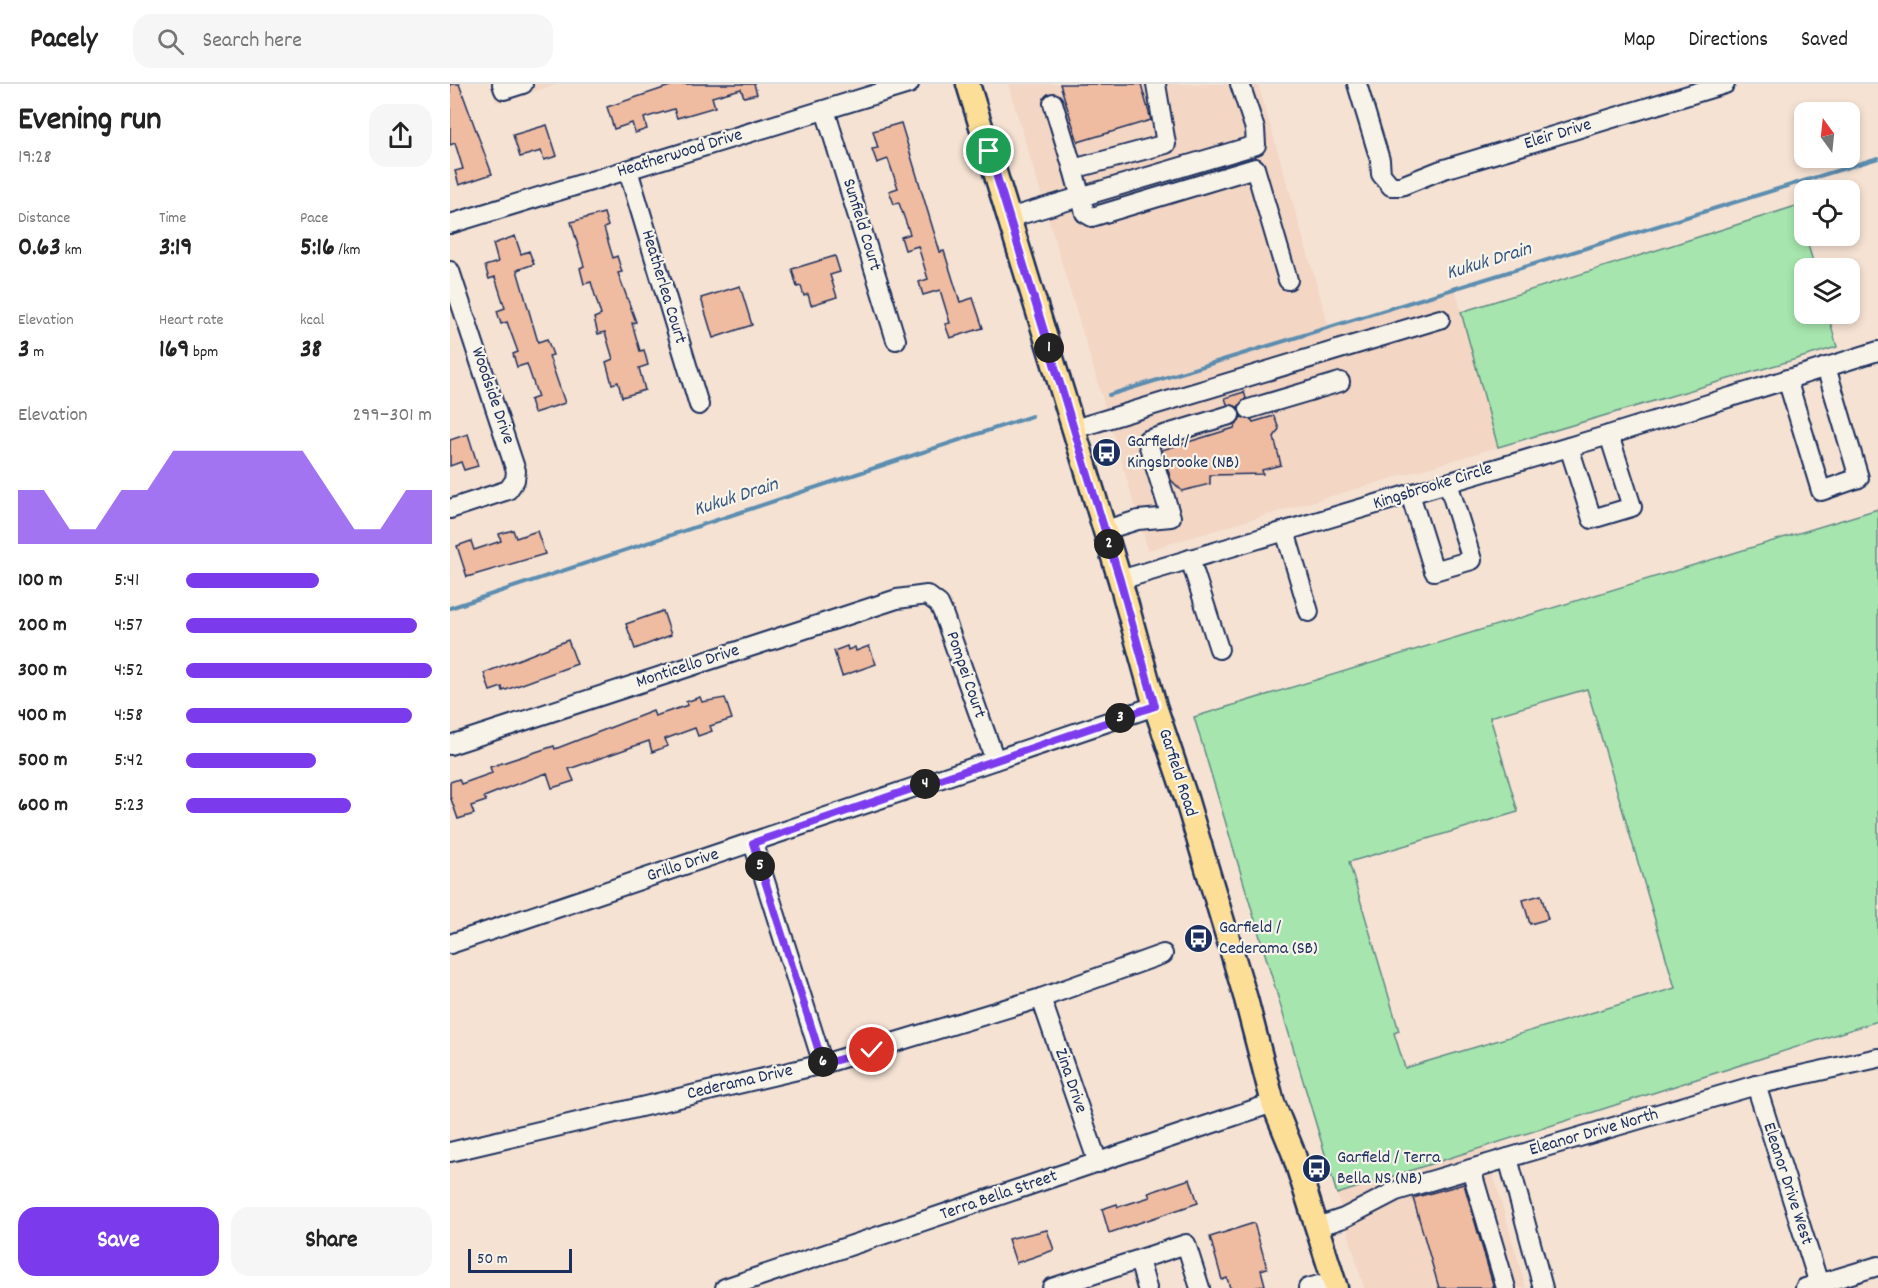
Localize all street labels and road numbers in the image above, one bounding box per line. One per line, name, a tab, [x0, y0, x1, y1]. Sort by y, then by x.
street label: Eleir Drive	[1521, 113, 1595, 157]
street label: Heatherwood Drive	[614, 123, 746, 185]
street label: Sunfield Court	[835, 176, 887, 274]
street label: Heatherlea Court	[634, 227, 692, 347]
street label: Woodside Drive	[464, 344, 520, 448]
street label: Kingsbrooke Circle	[1370, 457, 1496, 517]
street label: Pompei Court	[939, 628, 992, 722]
street label: Monticello Drive	[633, 639, 743, 695]
street label: Garfield Road	[1151, 726, 1203, 820]
street label: Grillo Drive	[644, 843, 722, 889]
street label: Zina Drive	[1047, 1045, 1093, 1117]
street label: Cederama Drive	[685, 1059, 795, 1107]
street label: Eleanor Drive North	[1527, 1103, 1661, 1163]
street label: Eleanor Drive West	[1755, 1120, 1819, 1249]
street label: Terra Bella Street	[937, 1164, 1061, 1228]

